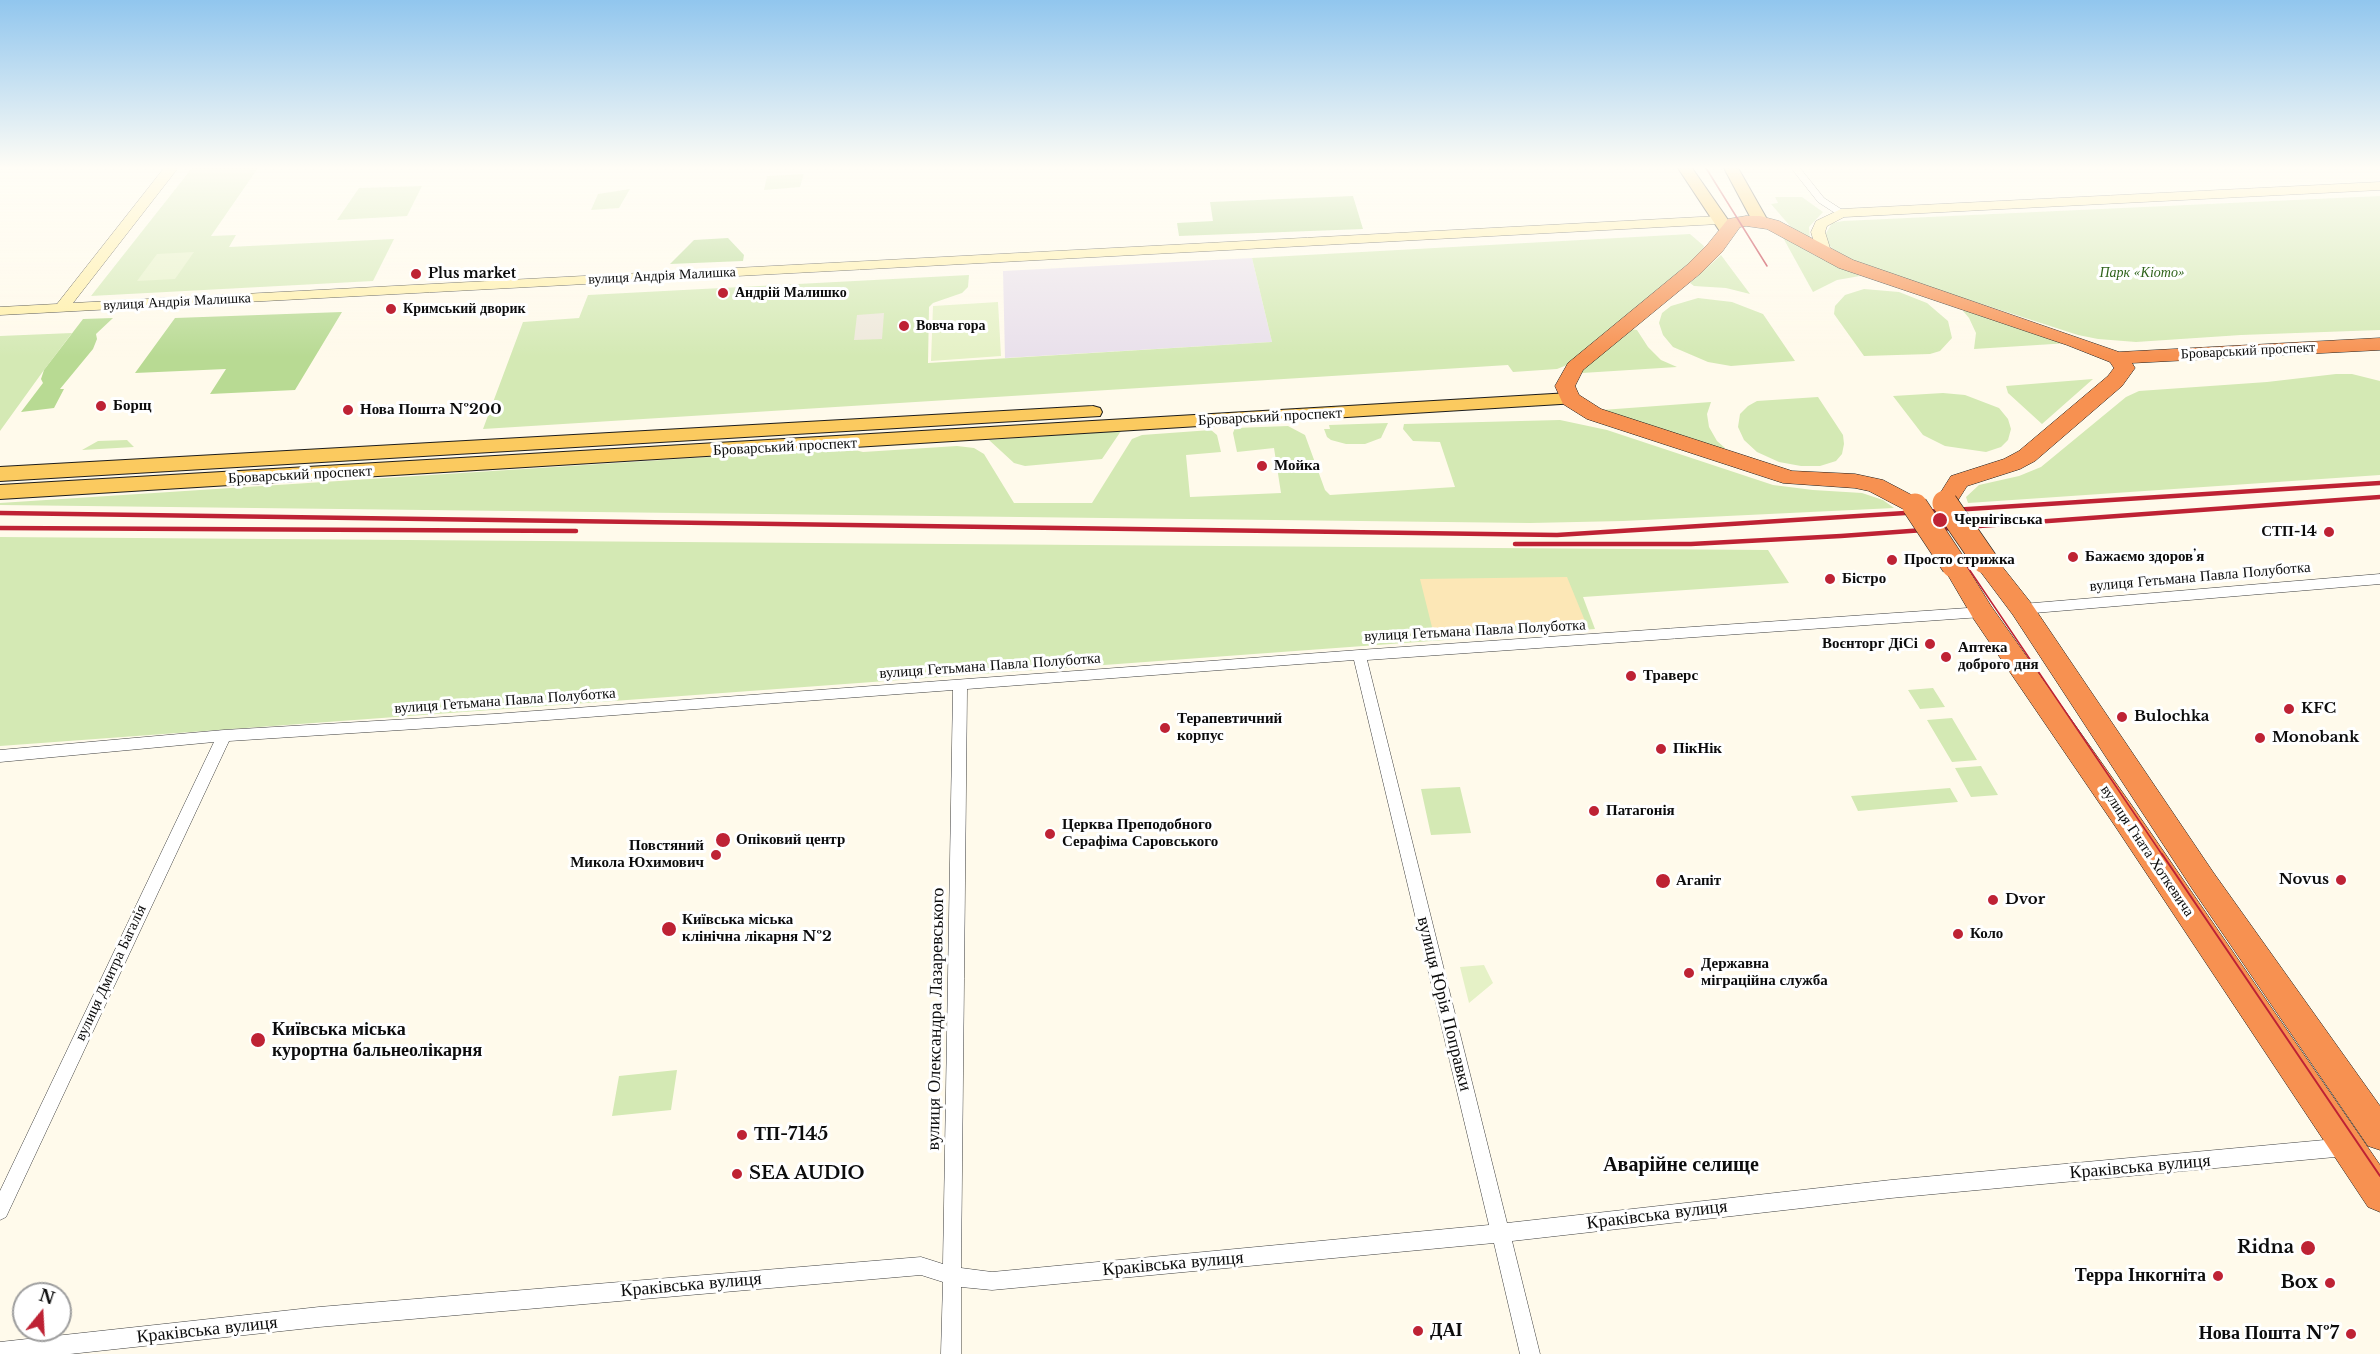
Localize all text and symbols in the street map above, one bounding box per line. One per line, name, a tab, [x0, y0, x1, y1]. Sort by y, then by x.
street label: вулиця Андрія Малишка	[588, 264, 736, 288]
park label: Парк «Кіото»	[2099, 265, 2185, 281]
place label: Plus market	[428, 266, 516, 282]
marker: Plus market	[409, 267, 423, 281]
place label: Андрій Малишко	[735, 285, 847, 301]
marker: Андрій Малишко	[716, 286, 730, 300]
street label: вулиця Андрія Малишка	[103, 290, 251, 314]
place label: Кримський дворик	[403, 301, 526, 317]
marker: Кримський дворик	[384, 302, 398, 316]
place label: Вовча гора	[916, 318, 985, 334]
marker: Вовча гора	[897, 319, 911, 333]
street label: Броварський проспект	[2180, 339, 2316, 363]
place label: Борщ	[113, 397, 151, 415]
marker: Борщ	[94, 399, 108, 413]
place label: Нова Пошта №200	[360, 401, 502, 419]
marker: Нова Пошта №200	[341, 403, 355, 417]
street label: Броварський проспект	[1198, 404, 1342, 430]
street label: Броварський проспект	[713, 434, 857, 460]
place label: Мойка	[1274, 457, 1320, 475]
marker: Мойка	[1255, 459, 1269, 473]
street label: Броварський проспект	[228, 462, 372, 488]
marker: Чернігівська	[1931, 511, 1949, 529]
place label: Чернігівська	[1954, 511, 2043, 529]
place label: СТП-14	[2261, 523, 2317, 541]
marker: СТП-14	[2322, 525, 2336, 539]
place label: Бажаємо здоровʼя	[2085, 548, 2204, 566]
marker: Бажаємо здоровʼя	[2066, 550, 2080, 564]
place label: Просто стрижка	[1904, 551, 2015, 569]
marker: Просто стрижка	[1885, 553, 1899, 567]
street label: вулиця Гетьмана Павла Полуботка	[2089, 558, 2311, 596]
place label: Бістро	[1842, 570, 1886, 588]
marker: Бістро	[1823, 572, 1837, 586]
street label: вулиця Гетьмана Павла Полуботка	[1364, 616, 1586, 646]
place label: Воєнторг ДіСі	[1822, 635, 1918, 653]
marker: Воєнторг ДіСі	[1923, 637, 1937, 651]
place label: Аптека доброго дня	[1958, 639, 2039, 674]
street label: вулиця Гетьмана Павла Полуботка	[879, 649, 1101, 683]
marker: Аптека доброго дня	[1939, 650, 1953, 664]
place label: Траверс	[1643, 667, 1698, 685]
marker: Траверс	[1624, 669, 1638, 683]
street label: вулиця Гетьмана Павла Полуботка	[394, 684, 616, 718]
place label: KFC	[2301, 700, 2336, 718]
marker: KFC	[2282, 702, 2296, 716]
place label: Bulochka	[2134, 708, 2209, 726]
place label: Терапевтичний корпус	[1177, 710, 1282, 745]
marker: Bulochka	[2115, 710, 2129, 724]
marker: Терапевтичний корпус	[1158, 721, 1172, 735]
place label: Monobank	[2272, 729, 2359, 747]
marker: Monobank	[2253, 731, 2267, 745]
place label: ПікНік	[1673, 740, 1722, 758]
marker: ПікНік	[1654, 742, 1668, 756]
street label: вулиця Гната Хоткевича	[2096, 782, 2198, 920]
place label: Патагонія	[1606, 802, 1675, 820]
marker: Патагонія	[1587, 804, 1601, 818]
place label: Церква Преподобного Серафіма Саровського	[1062, 816, 1218, 851]
marker: Церква Преподобного Серафіма Саровського	[1043, 827, 1057, 841]
marker: Опіковий центр	[714, 831, 732, 849]
place label: Опіковий центр	[736, 831, 845, 849]
place label: Повстяний Микола Юхимович	[570, 837, 704, 872]
marker: Повстяний Микола Юхимович	[709, 848, 723, 862]
place label: Novus	[2279, 871, 2329, 889]
marker: Агапіт	[1654, 872, 1672, 890]
place label: Агапіт	[1676, 872, 1721, 890]
marker: Novus	[2334, 873, 2348, 887]
street label: вулиця Олександра Лазаревського	[923, 887, 949, 1151]
place label: Dvor	[2005, 891, 2045, 909]
marker: Dvor	[1986, 893, 2000, 907]
street label: вулиця Дмитра Багалія	[72, 902, 150, 1044]
place label: Київська міська клінічна лікарня №2	[682, 911, 832, 946]
street label: вулиця Юрія Поправки	[1412, 914, 1476, 1094]
marker: Київська міська клінічна лікарня №2	[660, 920, 678, 938]
place label: Коло	[1970, 925, 2003, 943]
marker: Коло	[1951, 927, 1965, 941]
place label: Державна міграційна служба	[1701, 955, 1828, 990]
marker: Державна міграційна служба	[1682, 966, 1696, 980]
place label: Київська міська курортна бальнеолікарня	[272, 1019, 482, 1062]
marker: Київська міська курортна бальнеолікарня	[249, 1031, 267, 1049]
place label: ТП-7145	[754, 1124, 828, 1146]
marker: ТП-7145	[735, 1128, 749, 1142]
street label: Краківська вулиця	[2069, 1150, 2211, 1184]
district label: Аварійне селище	[1603, 1153, 1759, 1177]
place label: SEA AUDIO	[749, 1163, 865, 1185]
marker: SEA AUDIO	[730, 1167, 744, 1181]
street label: Краківська вулиця	[1585, 1196, 1729, 1234]
place label: Ridna	[2237, 1237, 2294, 1259]
marker: Ridna	[2299, 1239, 2317, 1257]
street label: Краківська вулиця	[1102, 1247, 1244, 1281]
place label: Терра Інкогніта	[2075, 1265, 2206, 1287]
street label: Краківська вулиця	[620, 1268, 762, 1302]
marker: Терра Інкогніта	[2211, 1269, 2225, 1283]
place label: Box	[2281, 1272, 2318, 1294]
marker: Box	[2323, 1276, 2337, 1290]
north arrow	[12, 1282, 72, 1342]
text: N	[37, 1285, 57, 1309]
street label: Краківська вулиця	[135, 1312, 279, 1348]
place label: ДАІ	[1430, 1320, 1462, 1342]
place label: Нова Пошта №7	[2199, 1323, 2339, 1345]
marker: ДАІ	[1411, 1324, 1425, 1338]
marker: Нова Пошта №7	[2344, 1327, 2358, 1341]

